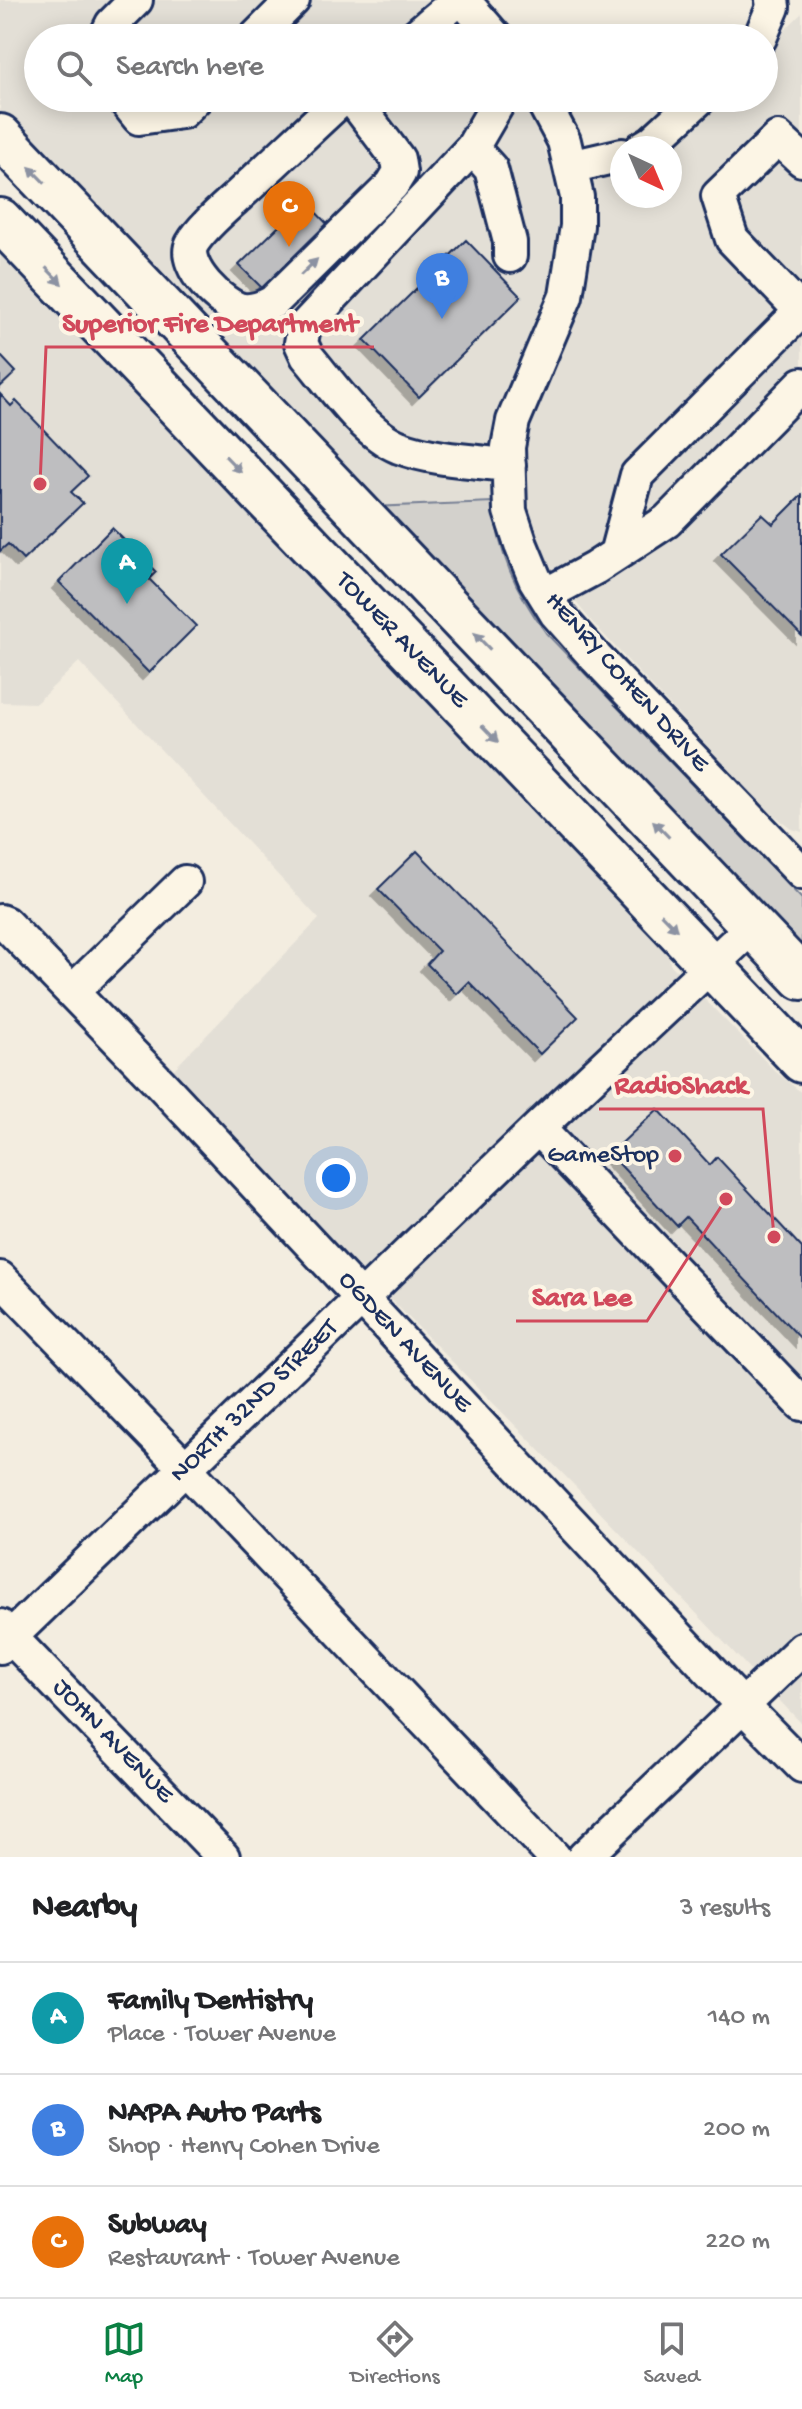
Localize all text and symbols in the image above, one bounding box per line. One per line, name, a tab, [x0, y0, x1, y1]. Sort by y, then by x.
search box	[24, 24, 778, 112]
icon: search	[52, 46, 96, 90]
text: Search here	[116, 51, 264, 86]
north arrow	[610, 136, 682, 208]
one-way arrow	[28, 166, 47, 185]
pin: C	[263, 181, 315, 247]
pin: B	[416, 253, 468, 319]
one-way arrow	[299, 258, 317, 277]
one-way arrow	[44, 266, 62, 285]
callout: Superior Fire Department	[46, 295, 374, 347]
text: Superior Fire Department	[62, 309, 360, 342]
one-way arrow	[224, 455, 242, 474]
pin: A	[101, 538, 153, 604]
street label: TOWER AVENUE	[327, 565, 474, 716]
street label: HENRY COHEN DRIVE	[537, 587, 715, 780]
one-way arrow	[473, 632, 491, 651]
one-way arrow	[480, 724, 498, 743]
one-way arrow	[652, 820, 670, 839]
one-way arrow	[659, 912, 677, 931]
callout: RadioShack	[599, 1057, 763, 1109]
text: RadioShack	[614, 1071, 751, 1104]
place label: GameStop	[547, 1141, 659, 1172]
marker: GameStop	[666, 1147, 684, 1165]
your location	[316, 1158, 356, 1198]
street label: OGDEN AVENUE	[330, 1266, 478, 1421]
callout: Sara Lee	[516, 1269, 647, 1321]
text: Sara Lee	[532, 1283, 633, 1316]
street label: NORTH 32ND STREET	[165, 1313, 346, 1490]
street label: JOHN AVENUE	[45, 1673, 180, 1811]
text: Nearby	[32, 1889, 137, 1929]
text: 3 results	[680, 1894, 770, 1925]
text: Family Dentistry	[108, 1985, 313, 2020]
text: A	[50, 2003, 66, 2034]
text: 140 m	[708, 2003, 770, 2034]
text: Place · Tower Avenue	[108, 2020, 336, 2051]
text: NAPA Auto Parts	[108, 2097, 320, 2132]
text: B	[51, 2115, 65, 2146]
text: 200 m	[703, 2115, 770, 2146]
text: Shop · Henry Cohen Drive	[108, 2132, 380, 2163]
text: Subway	[108, 2209, 207, 2244]
text: C	[51, 2227, 65, 2258]
text: 220 m	[705, 2227, 770, 2258]
text: Restaurant · Tower Avenue	[108, 2244, 400, 2275]
tab: Map	[102, 2317, 146, 2391]
tab: Directions	[350, 2317, 440, 2391]
tab: Saved	[644, 2317, 700, 2391]

